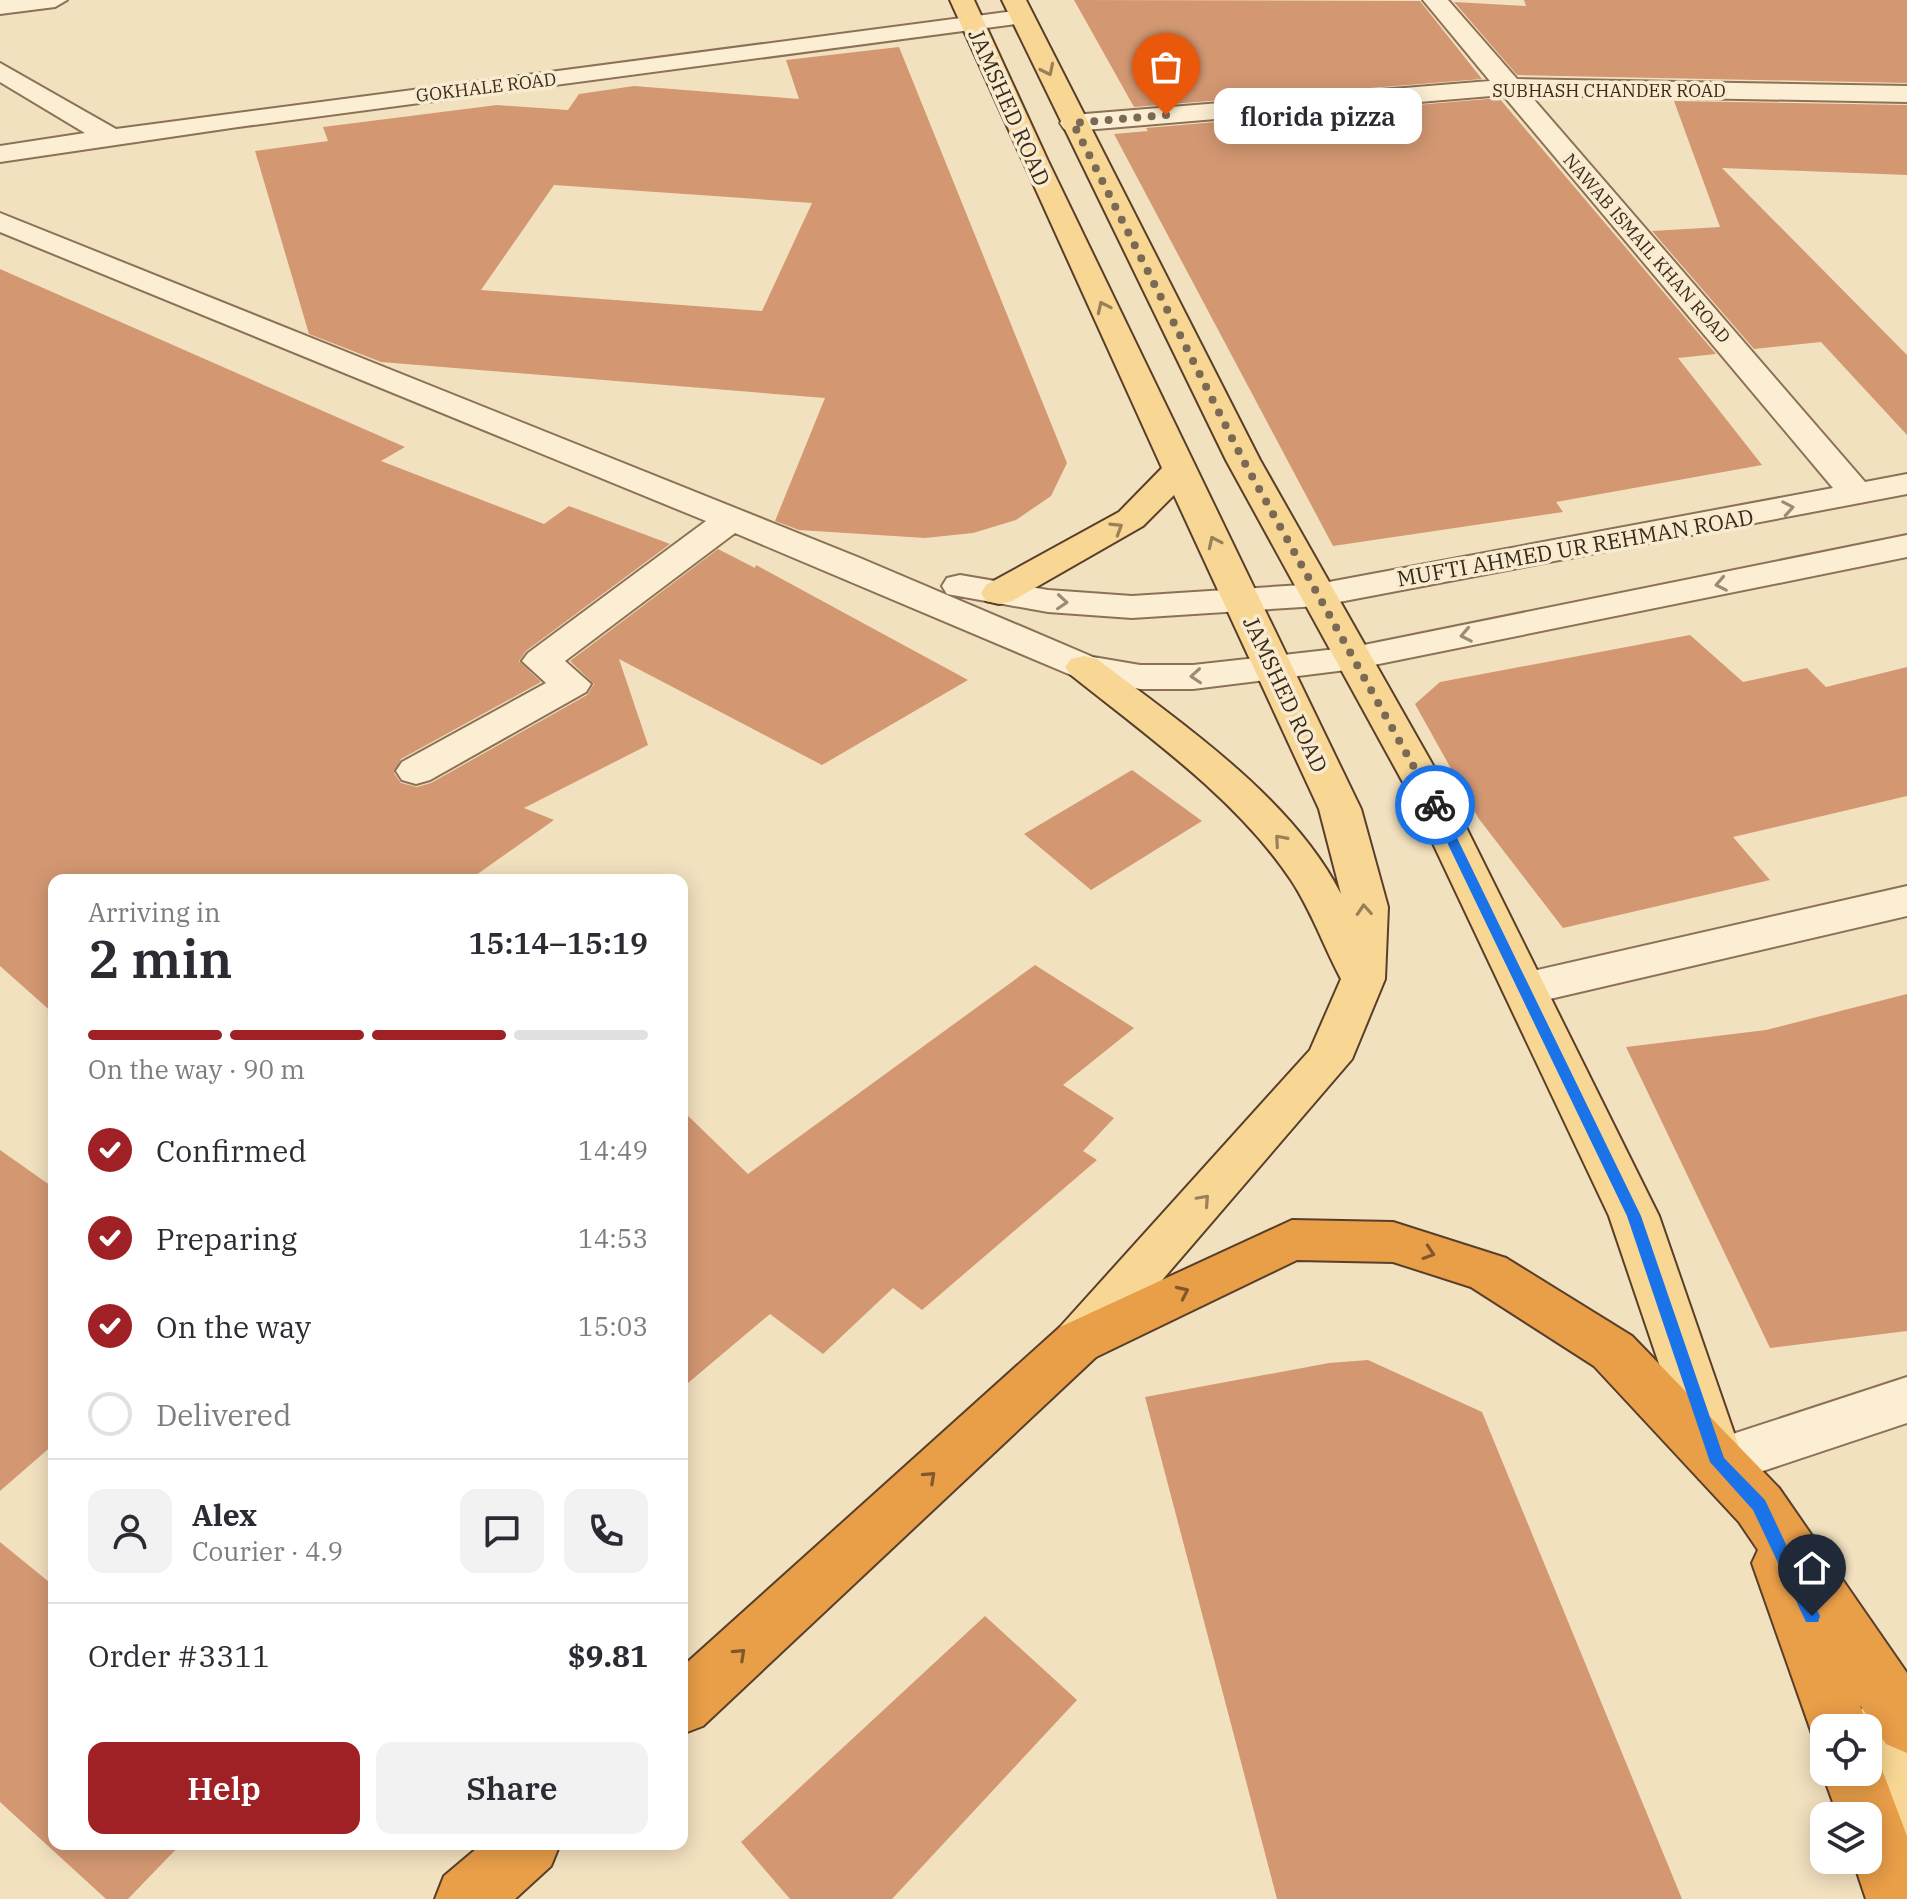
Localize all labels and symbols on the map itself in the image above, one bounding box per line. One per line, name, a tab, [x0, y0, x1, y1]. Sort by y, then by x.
street label: JAMSHED ROAD	[962, 24, 1058, 190]
pin	[1132, 33, 1200, 115]
one-way arrow	[1038, 62, 1053, 77]
street label: GOKHALE ROAD	[414, 67, 558, 107]
street label: SUBHASH CHANDER ROAD	[1492, 79, 1726, 102]
callout: florida pizza	[1214, 87, 1422, 143]
street label: NAWAB ISMAIL KHAN ROAD	[1558, 148, 1736, 348]
one-way arrow	[1097, 300, 1113, 315]
one-way arrow	[1781, 500, 1794, 517]
street label: MUFTI AHMED UR REHMAN ROAD	[1394, 501, 1756, 593]
one-way arrow	[1108, 523, 1122, 538]
one-way arrow	[1208, 535, 1224, 550]
one-way arrow	[1714, 574, 1727, 591]
one-way arrow	[1056, 593, 1069, 610]
street label: JAMSHED ROAD	[1237, 611, 1335, 777]
one-way arrow	[1460, 626, 1473, 643]
one-way arrow	[1189, 667, 1202, 684]
courier	[1395, 765, 1475, 845]
one-way arrow	[1276, 835, 1290, 850]
one-way arrow	[1356, 904, 1373, 917]
one-way arrow	[1194, 1194, 1209, 1209]
one-way arrow	[1422, 1244, 1435, 1260]
one-way arrow	[1174, 1286, 1189, 1302]
one-way arrow	[921, 1473, 936, 1487]
pin	[1778, 1534, 1846, 1616]
one-way arrow	[730, 1649, 745, 1663]

